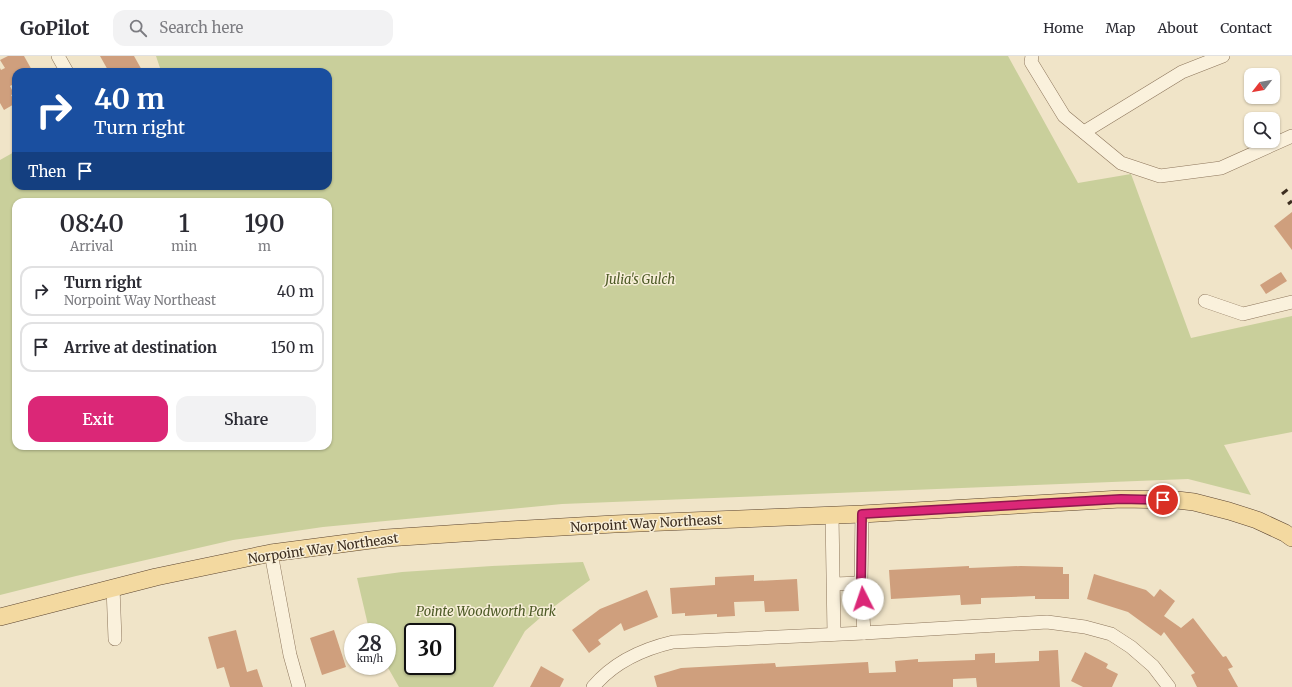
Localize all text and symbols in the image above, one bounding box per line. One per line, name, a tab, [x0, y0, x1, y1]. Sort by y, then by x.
search box	[113, 10, 393, 46]
text: GoPilot	[20, 16, 89, 40]
icon: search	[127, 17, 149, 39]
text: Search here	[159, 18, 243, 37]
text: Home	[1043, 19, 1084, 37]
text: Map	[1106, 19, 1135, 37]
text: About	[1157, 19, 1198, 37]
text: Contact	[1220, 19, 1272, 37]
north arrow	[1244, 68, 1280, 104]
map controls	[1244, 68, 1280, 148]
text: 40 m	[94, 81, 165, 117]
icon: right	[28, 84, 80, 136]
button: search	[1244, 112, 1280, 148]
text: Turn right	[94, 116, 185, 139]
icon: arrive	[74, 160, 96, 182]
text: Then	[28, 162, 66, 181]
text: 08:40	[59, 208, 124, 239]
text: 1	[179, 208, 190, 239]
text: 190	[245, 208, 285, 239]
text: Arrival	[70, 238, 113, 255]
text: min	[171, 238, 197, 255]
text: m	[258, 238, 271, 255]
park label: Julia's Gulch	[603, 271, 675, 288]
text: Turn right	[64, 273, 142, 292]
icon: right	[30, 280, 52, 302]
text: 40 m	[277, 282, 314, 301]
text: Norpoint Way Northeast	[64, 292, 216, 309]
icon: arrive	[30, 336, 52, 358]
text: Arrive at destination	[64, 338, 217, 357]
text: 150 m	[271, 338, 314, 357]
button: Exit	[28, 396, 168, 442]
button: Share	[176, 396, 316, 442]
pin	[1146, 483, 1180, 517]
icon: arrive	[1152, 489, 1174, 511]
street label: Norpoint Way Northeast	[570, 511, 722, 536]
street label: Norpoint Way Northeast	[247, 530, 399, 567]
position arrow	[842, 578, 884, 620]
park label: Pointe Woodworth Park	[416, 603, 556, 620]
speed limit sign: 30	[404, 623, 456, 675]
text: 28	[358, 631, 382, 656]
text: km/h	[357, 652, 383, 665]

